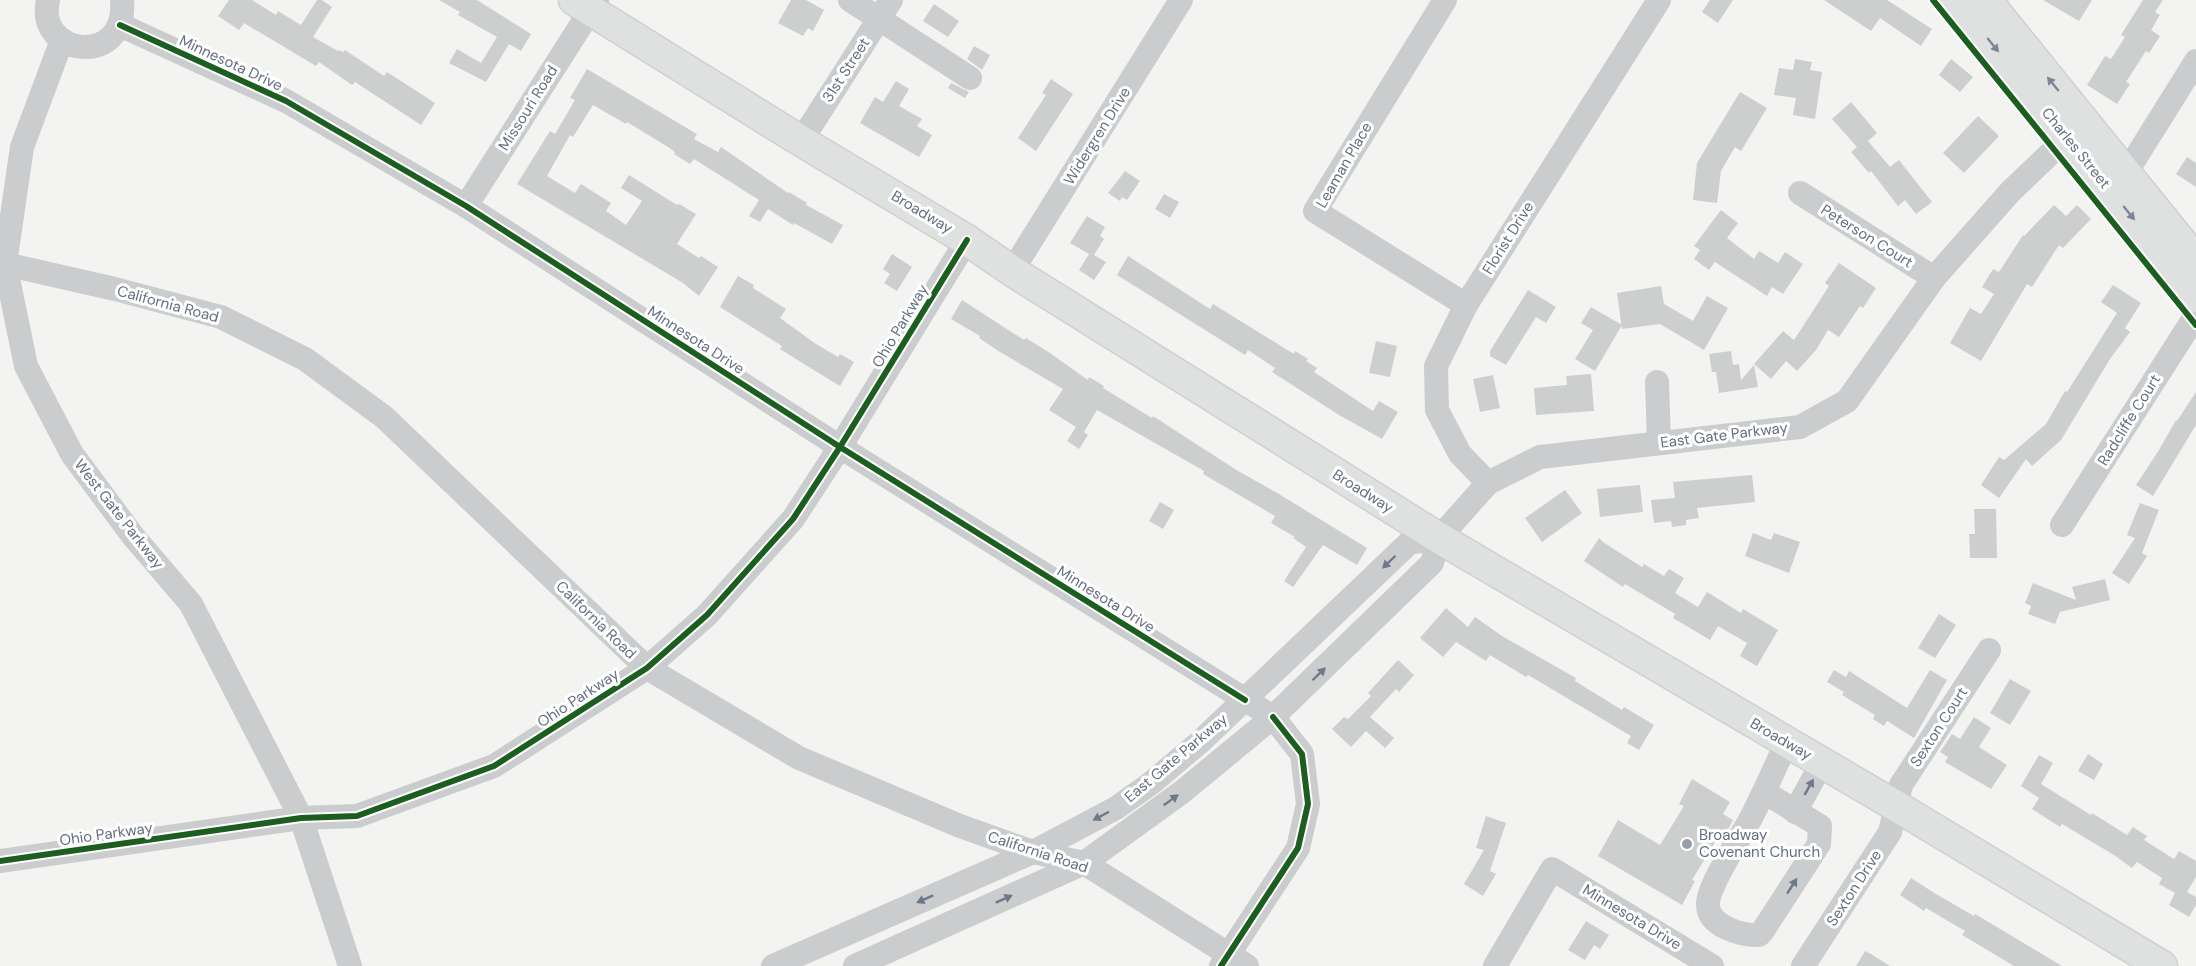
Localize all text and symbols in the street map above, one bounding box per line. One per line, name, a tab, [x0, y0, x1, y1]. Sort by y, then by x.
street label: Minnesota Drive	[176, 30, 286, 96]
street label: 31st Street	[818, 34, 874, 106]
one-way arrow	[1986, 37, 1999, 53]
street label: Missouri Road	[494, 62, 562, 154]
one-way arrow	[2048, 77, 2060, 92]
street label: Widergren Drive	[1059, 83, 1135, 189]
street label: Charles Street	[2037, 103, 2115, 193]
street label: Leaman Place	[1311, 119, 1377, 211]
street label: Broadway	[888, 186, 957, 238]
street label: Florist Drive	[1478, 198, 1538, 278]
street label: Peterson Court	[1817, 200, 1917, 272]
one-way arrow	[2122, 205, 2135, 221]
street label: Ohio Parkway	[867, 280, 933, 371]
street label: California Road	[115, 281, 221, 327]
street label: Minnesota Drive	[644, 301, 748, 379]
street label: Radcliffe Court	[2093, 371, 2165, 469]
street label: East Gate Parkway	[1659, 417, 1790, 453]
street label: West Gate Parkway	[70, 455, 169, 573]
street label: Broadway	[1329, 464, 1398, 518]
one-way arrow	[1382, 555, 1396, 569]
street label: Minnesota Drive	[1053, 561, 1159, 637]
street label: California Road	[552, 577, 640, 663]
street label: Ohio Parkway	[533, 664, 623, 732]
one-way arrow	[1311, 667, 1325, 681]
street label: Sexton Court	[1906, 683, 1972, 771]
street label: East Gate Parkway	[1120, 709, 1232, 807]
street label: Broadway	[1746, 713, 1816, 765]
one-way arrow	[1803, 779, 1813, 796]
one-way arrow	[1162, 794, 1178, 806]
one-way arrow	[1093, 811, 1110, 821]
street label: Ohio Parkway	[58, 817, 154, 850]
place label: Broadway Covenant Church	[1699, 825, 1820, 862]
street label: California Road	[985, 826, 1091, 878]
marker: Broadway Covenant Church	[1680, 837, 1694, 851]
street label: Sexton Drive	[1822, 846, 1886, 930]
one-way arrow	[1786, 878, 1797, 894]
street label: Minnesota Drive	[1579, 880, 1685, 954]
one-way arrow	[995, 894, 1013, 904]
one-way arrow	[917, 895, 934, 904]

